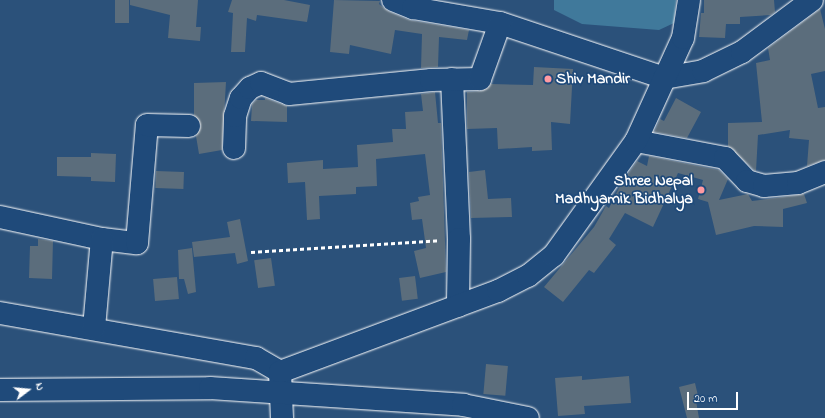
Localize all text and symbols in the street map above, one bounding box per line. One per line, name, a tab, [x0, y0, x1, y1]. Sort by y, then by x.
place label: Shiv Mandir	[556, 69, 630, 89]
marker: Shiv Mandir	[543, 74, 553, 84]
place label: Shree Nepal Madhyamik Bidhalya	[555, 171, 693, 209]
marker: Shree Nepal Madhyamik Bidhalya	[696, 185, 706, 195]
north arrow	[8, 370, 48, 410]
text: N	[31, 381, 48, 392]
scale bar	[689, 384, 740, 410]
text: 20 m	[694, 390, 717, 408]

